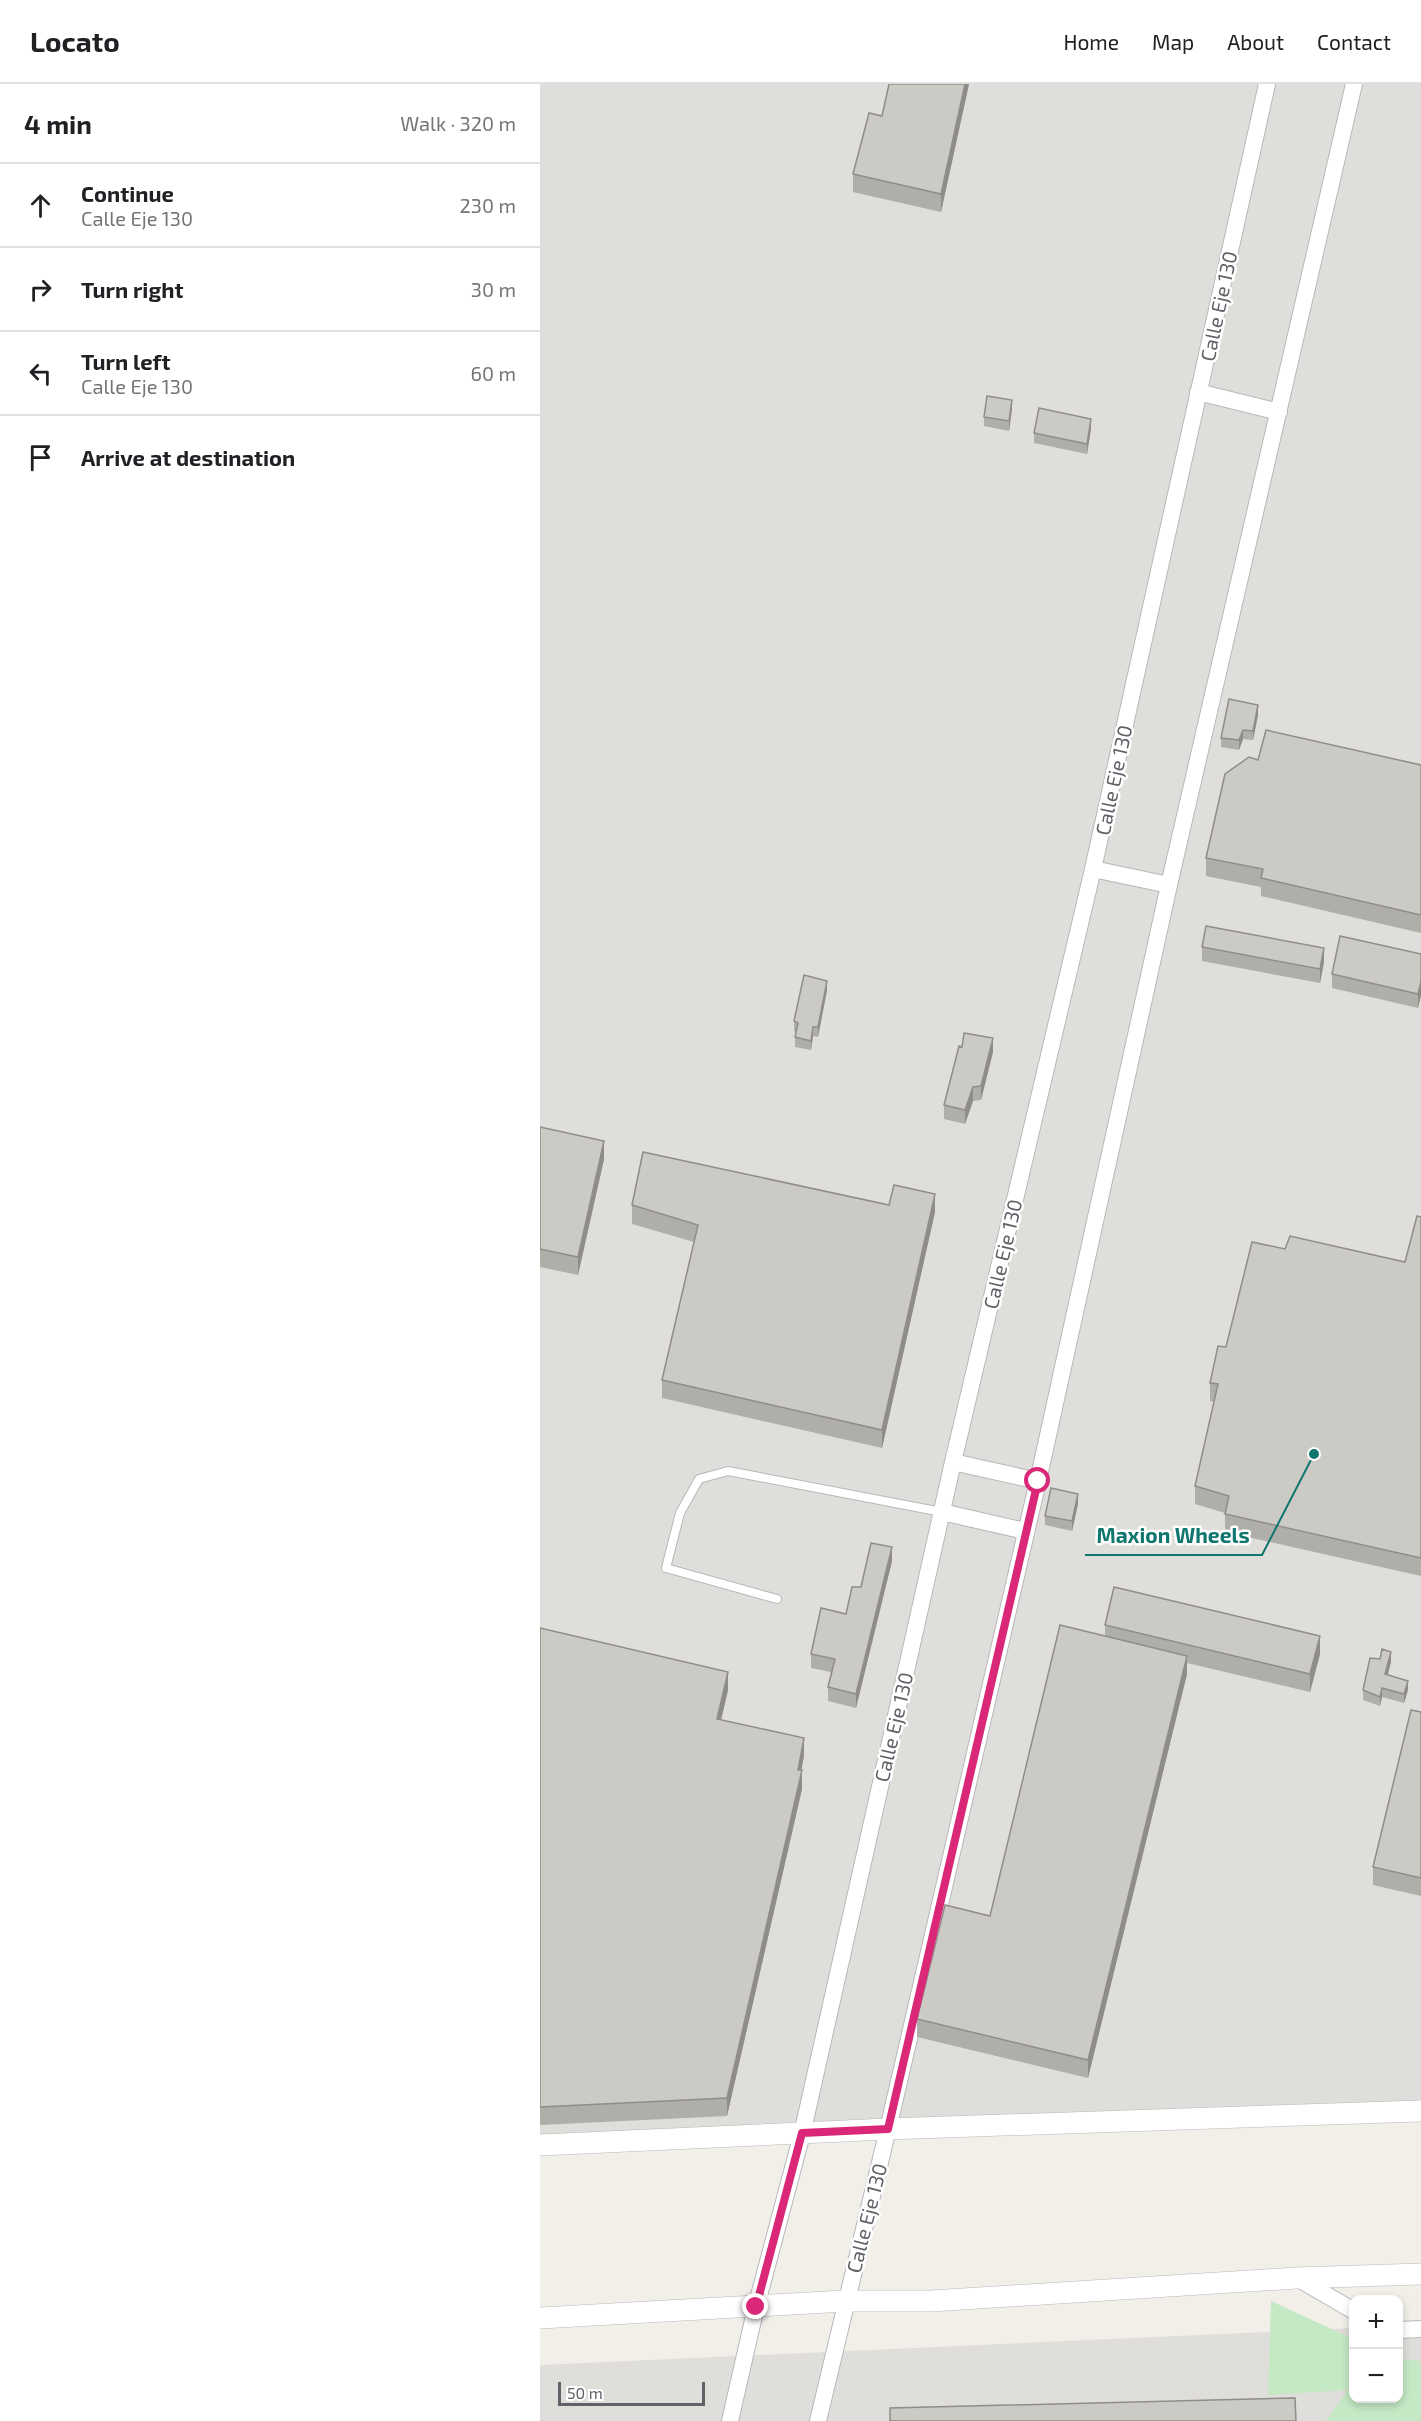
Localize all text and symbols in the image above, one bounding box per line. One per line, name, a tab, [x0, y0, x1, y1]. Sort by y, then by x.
text: Locato	[30, 24, 120, 58]
text: Home	[1063, 29, 1119, 54]
text: Map	[1152, 29, 1194, 54]
text: About	[1227, 29, 1284, 54]
text: Contact	[1317, 29, 1391, 54]
text: 4 min	[24, 108, 92, 139]
text: Walk · 320 m	[400, 111, 516, 135]
text: Continue	[81, 180, 174, 206]
icon: ahead	[24, 189, 57, 222]
text: 230 m	[460, 193, 516, 217]
text: Calle Eje 130	[81, 206, 193, 230]
street label: Calle Eje 130	[1195, 249, 1241, 363]
icon: right	[24, 273, 57, 306]
text: Turn right	[81, 276, 183, 302]
text: 30 m	[471, 277, 516, 301]
text: Turn left	[81, 348, 170, 374]
icon: left	[24, 357, 57, 390]
text: 60 m	[471, 361, 516, 385]
text: Calle Eje 130	[81, 374, 193, 398]
icon: arrive	[24, 441, 57, 474]
text: Arrive at destination	[81, 444, 295, 470]
street label: Calle Eje 130	[1090, 723, 1136, 837]
street label: Calle Eje 130	[978, 1197, 1026, 1311]
route start	[1024, 1467, 1050, 1493]
callout: Maxion Wheels	[1085, 1516, 1262, 1555]
text: Maxion Wheels	[1096, 1522, 1250, 1547]
street label: Calle Eje 130	[869, 1670, 917, 1784]
street label: Calle Eje 130	[841, 2161, 891, 2275]
route end	[742, 2293, 768, 2319]
map controls	[1349, 2295, 1403, 2403]
button: +	[1349, 2295, 1403, 2349]
button: −	[1349, 2349, 1403, 2403]
scale bar	[558, 2379, 705, 2406]
text: 50 m	[567, 2383, 603, 2402]

